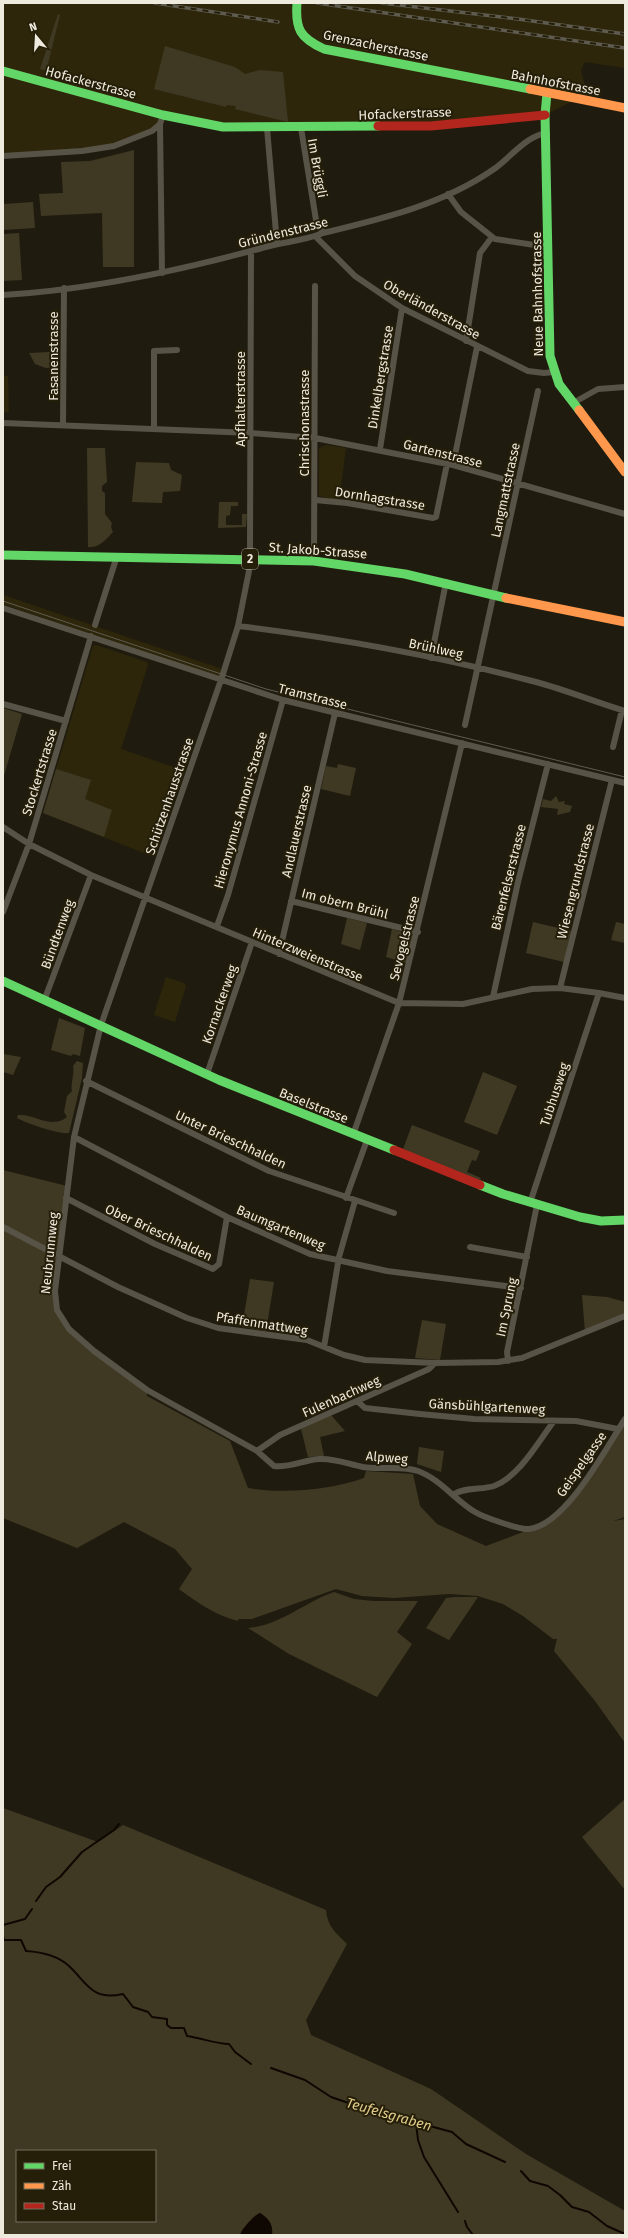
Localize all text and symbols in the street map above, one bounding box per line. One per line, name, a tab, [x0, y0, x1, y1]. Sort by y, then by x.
north arrow	[16, 16, 56, 56]
text: N	[28, 20, 39, 34]
street label: Grenzacherstrasse	[322, 27, 430, 64]
street label: Hofackerstrasse	[44, 63, 138, 102]
street label: Bahnhofstrasse	[510, 66, 602, 99]
street label: Hofackerstrasse	[358, 104, 452, 123]
street label: Im Brüggli	[305, 137, 330, 199]
street label: Gründenstrasse	[237, 214, 330, 251]
street label: Neue Bahnhofstrasse	[529, 231, 546, 357]
street label: Oberländerstrasse	[381, 277, 483, 342]
street label: Fasanenstrasse	[46, 311, 61, 401]
street label: Dinkelbergstrasse	[365, 324, 396, 430]
street label: Apfhalterstrasse	[233, 351, 248, 447]
street label: Chrischonastrasse	[297, 370, 312, 476]
street label: Gartenstrasse	[402, 436, 484, 471]
street label: Langmattstrasse	[488, 441, 523, 539]
street label: Dornhagstrasse	[334, 484, 426, 513]
street label: St. Jakob-Strasse	[268, 540, 368, 561]
road number: 2	[242, 549, 258, 569]
street label: Brühlweg	[407, 635, 465, 662]
street label: Tramstrasse	[277, 681, 349, 712]
street label: Stockertstrasse	[19, 727, 60, 817]
street label: Hieronymus Annoni-Strasse	[211, 730, 270, 890]
street label: Schützenhausstrasse	[142, 736, 197, 857]
street label: Andlauerstrasse	[279, 783, 314, 879]
street label: Wiesengrundstrasse	[554, 822, 597, 940]
street label: Bärenfelserstrasse	[488, 823, 529, 932]
street label: Im obern Brühl	[300, 885, 390, 922]
street label: Sevogelstrasse	[387, 894, 422, 982]
street label: Bündtenweg	[38, 897, 77, 971]
street label: Hinterzweienstrasse	[250, 924, 365, 984]
street label: Kornackerweg	[199, 962, 240, 1046]
street label: Tubhusweg	[537, 1060, 572, 1128]
street label: Baselstrasse	[277, 1085, 351, 1126]
street label: Unter Brieschhalden	[173, 1107, 289, 1172]
street label: Ober Brieschhalden	[103, 1201, 215, 1264]
street label: Baumgartenweg	[234, 1202, 328, 1253]
street label: Neubrunnweg	[38, 1211, 61, 1295]
street label: Im Sprung	[493, 1276, 520, 1338]
street label: Pfaffenmattweg	[215, 1309, 309, 1338]
street label: Fulenbachweg	[300, 1373, 383, 1420]
street label: Gänsbühlgartenweg	[428, 1396, 546, 1417]
street label: Geispelgasse	[553, 1429, 609, 1500]
street label: Alpweg	[365, 1448, 409, 1467]
water label: Teufelsgraben	[344, 2094, 434, 2135]
legend	[16, 2150, 156, 2222]
text: Frei	[52, 2159, 72, 2173]
text: Zäh	[52, 2179, 72, 2193]
text: Stau	[52, 2199, 76, 2213]

